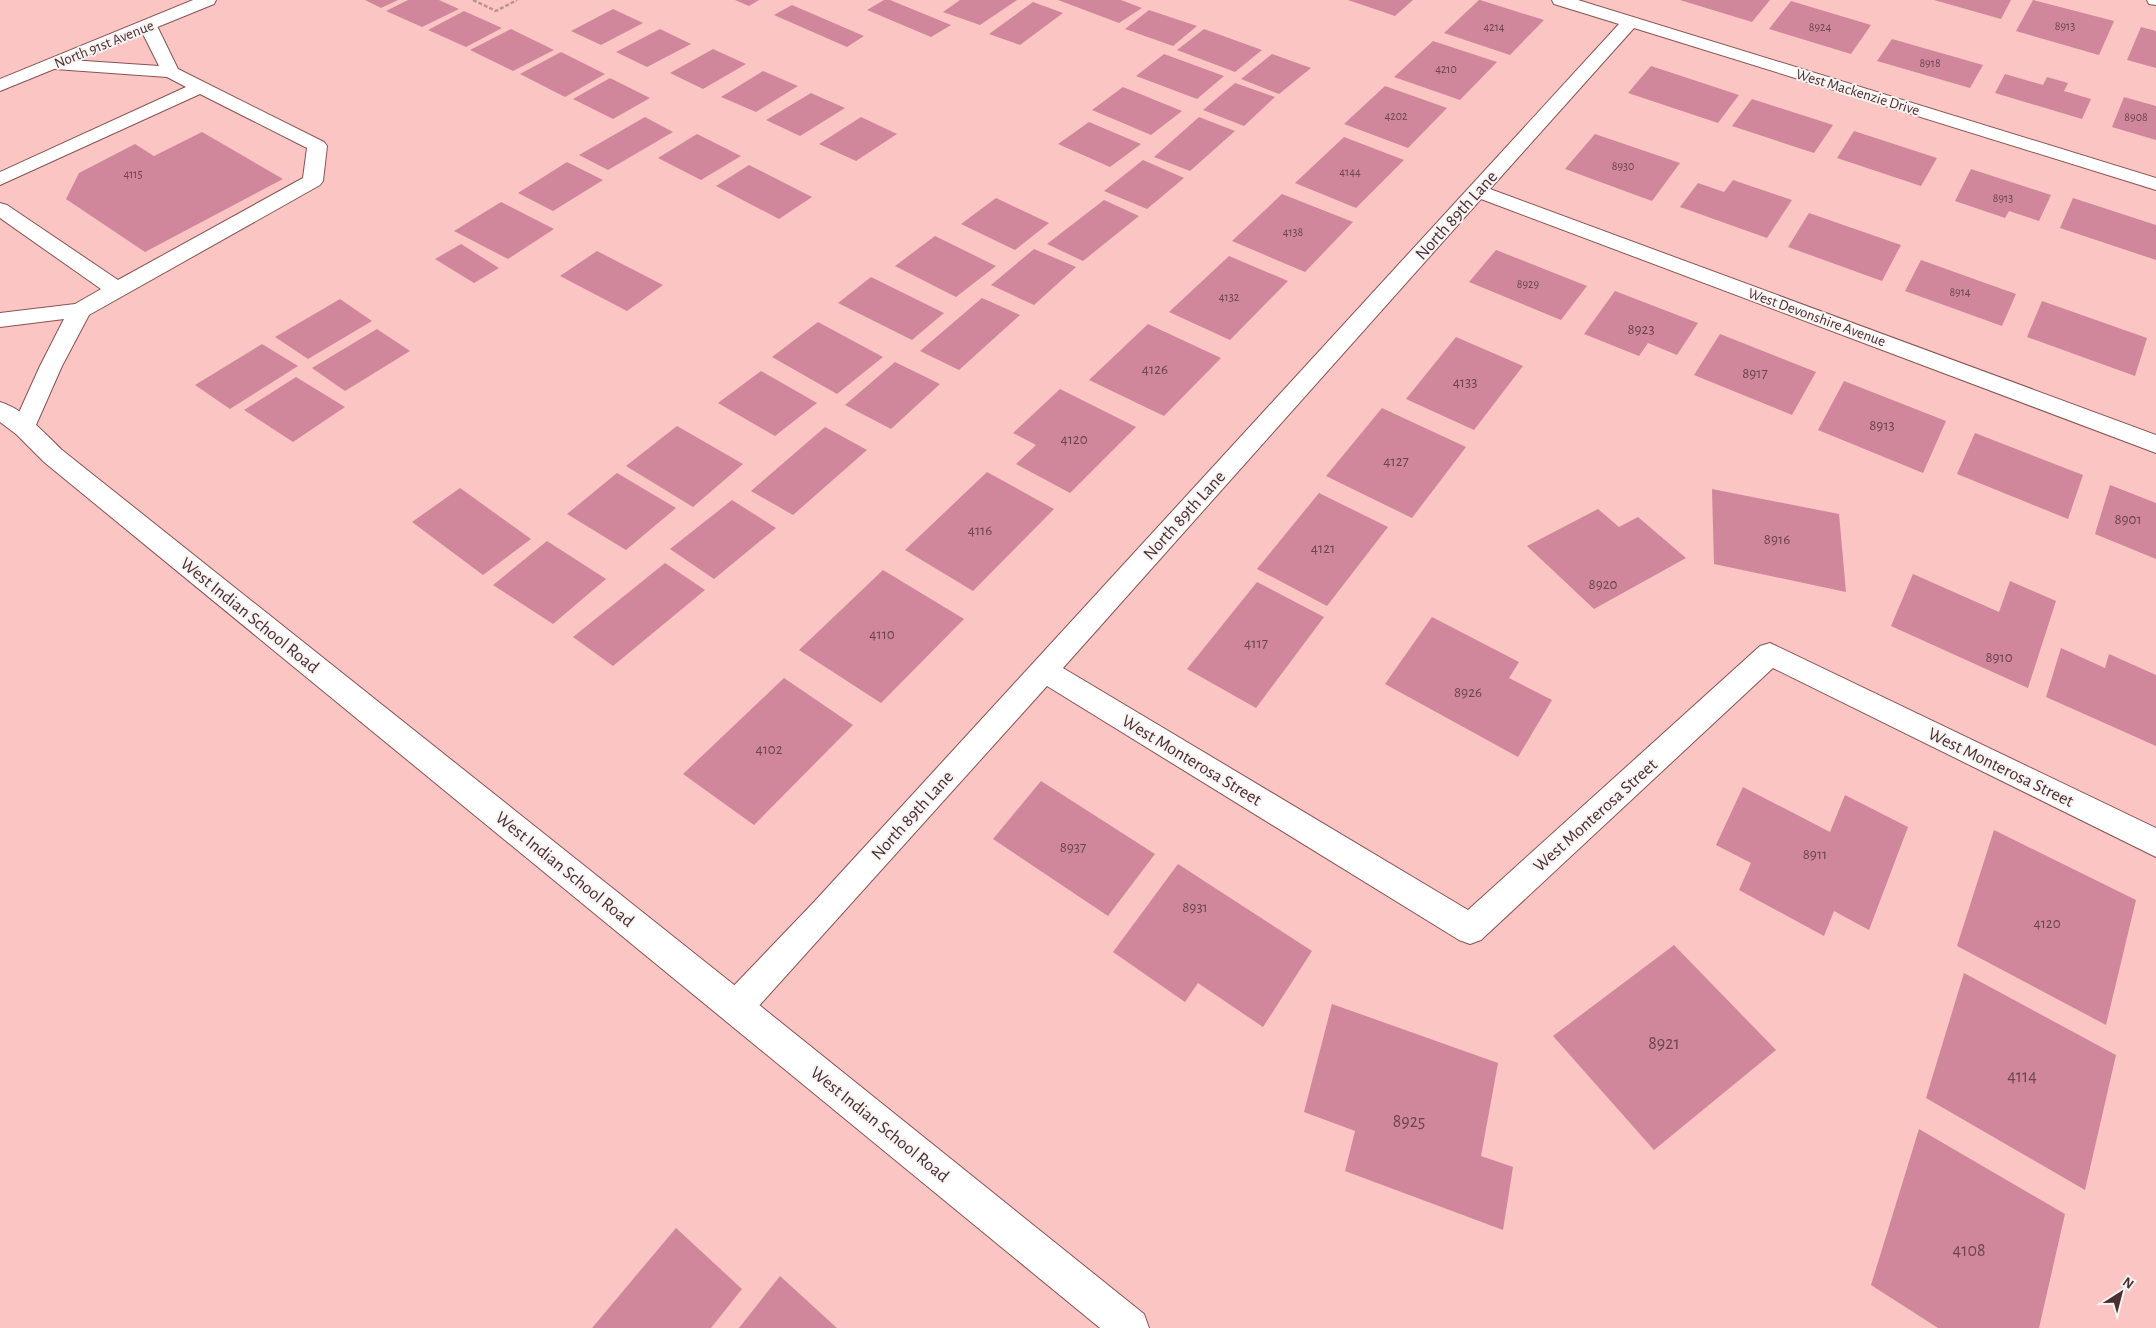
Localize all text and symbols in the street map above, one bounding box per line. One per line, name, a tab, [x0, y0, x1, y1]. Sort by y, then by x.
street label: North 91st Avenue	[52, 18, 156, 71]
house number: 8913	[2055, 20, 2075, 32]
house number: 4214	[1483, 21, 1505, 33]
house number: 8924	[1809, 21, 1832, 33]
house number: 8918	[1919, 57, 1941, 69]
house number: 4210	[1435, 63, 1457, 75]
street label: West Mackenzie Drive	[1794, 67, 1922, 118]
house number: 4202	[1384, 110, 1408, 122]
house number: 8908	[2124, 111, 2148, 123]
house number: 8930	[1612, 160, 1634, 172]
house number: 4144	[1339, 166, 1361, 178]
house number: 4115	[123, 168, 143, 180]
street label: North 89th Lane	[1412, 168, 1501, 264]
house number: 8913	[1993, 192, 2013, 204]
house number: 4138	[1283, 226, 1304, 238]
house number: 8929	[1517, 278, 1540, 290]
street label: West Devonshire Avenue	[1746, 286, 1888, 349]
house number: 8914	[1949, 286, 1971, 298]
house number: 4132	[1219, 291, 1240, 303]
house number: 8923	[1627, 322, 1655, 337]
house number: 4126	[1142, 362, 1168, 377]
house number: 8917	[1742, 366, 1768, 381]
house number: 4133	[1453, 375, 1477, 390]
house number: 8913	[1869, 418, 1895, 433]
house number: 4120	[1060, 432, 1088, 447]
house number: 4127	[1383, 454, 1409, 469]
street label: North 89th Lane	[1140, 468, 1229, 564]
house number: 8901	[2114, 512, 2142, 527]
house number: 4116	[968, 523, 992, 538]
house number: 8916	[1764, 532, 1790, 547]
house number: 4121	[1311, 541, 1335, 556]
street label: West Indian School Road	[177, 555, 322, 677]
house number: 8920	[1589, 577, 1618, 592]
house number: 4110	[869, 627, 895, 642]
house number: 4117	[1244, 636, 1268, 651]
house number: 8910	[1985, 650, 2013, 665]
house number: 8926	[1454, 685, 1482, 700]
street label: West Monterosa Street	[1118, 712, 1265, 810]
street label: West Monterosa Street	[1925, 725, 2076, 811]
house number: 4102	[755, 742, 783, 757]
street label: West Monterosa Street	[1530, 756, 1661, 876]
street label: North 89th Lane	[868, 768, 957, 864]
street label: West Indian School Road	[492, 809, 637, 931]
house number: 8937	[1060, 840, 1086, 855]
house number: 8911	[1803, 847, 1827, 862]
house number: 8931	[1182, 900, 1208, 915]
house number: 4120	[2033, 916, 2061, 931]
house number: 8921	[1648, 1035, 1680, 1053]
street label: West Indian School Road	[807, 1064, 952, 1186]
house number: 4114	[2007, 1068, 2037, 1086]
house number: 8925	[1393, 1113, 1425, 1131]
house number: 4108	[1953, 1242, 1985, 1260]
north arrow	[2096, 1268, 2146, 1318]
text: N	[2120, 1275, 2136, 1292]

